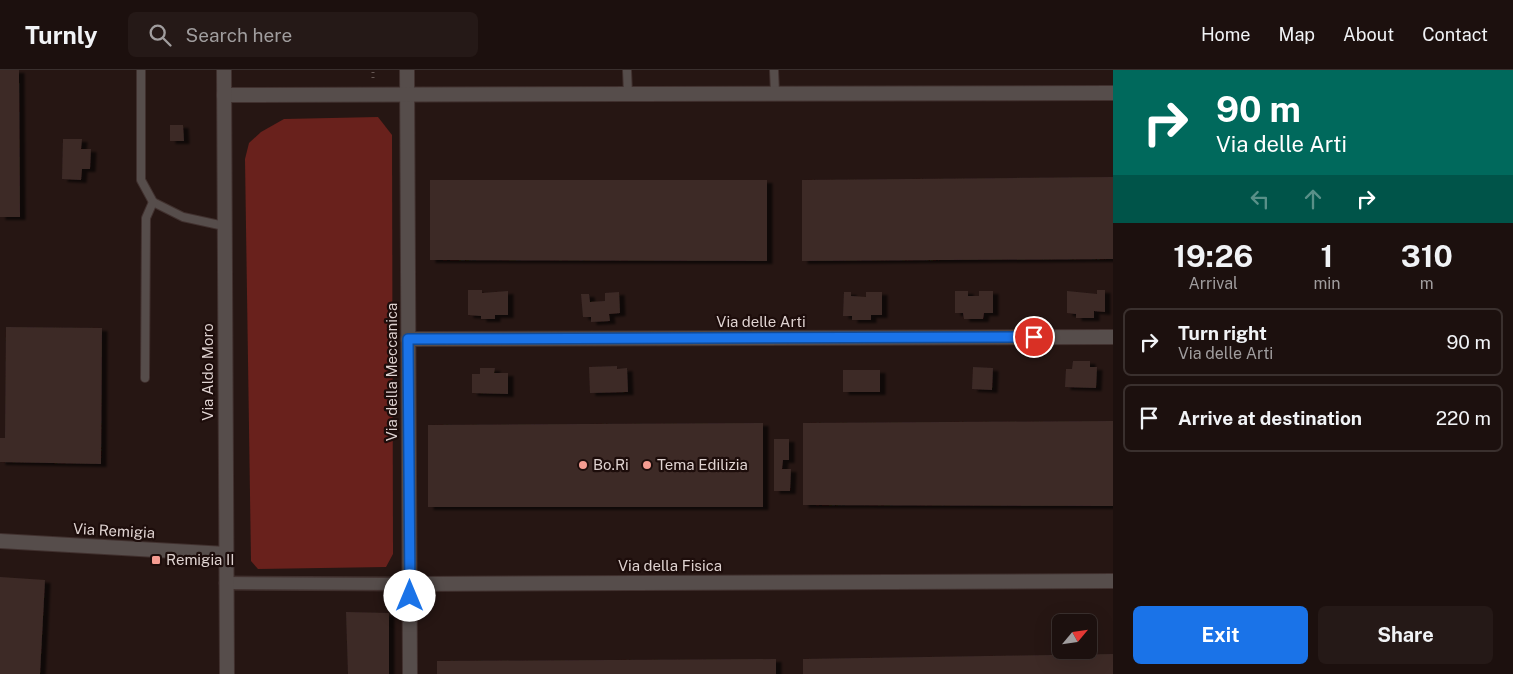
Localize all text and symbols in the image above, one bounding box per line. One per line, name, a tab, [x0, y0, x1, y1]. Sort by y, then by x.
search box	[128, 12, 478, 57]
text: Turnly	[25, 21, 98, 49]
icon: search	[146, 21, 174, 49]
text: Search here	[186, 24, 292, 46]
text: Home	[1201, 24, 1251, 45]
text: Map	[1279, 24, 1315, 45]
text: About	[1343, 24, 1394, 45]
text: Contact	[1422, 24, 1488, 45]
text: 90 m	[1216, 89, 1301, 130]
icon: right	[1133, 90, 1198, 155]
text: Via delle Arti	[1216, 131, 1347, 157]
icon: left	[1246, 185, 1274, 213]
icon: ahead	[1299, 185, 1327, 213]
icon: right	[1352, 185, 1380, 213]
text: 19:26	[1173, 238, 1253, 274]
text: 1	[1321, 238, 1333, 274]
text: 310	[1401, 238, 1453, 274]
text: Arrival	[1189, 274, 1238, 293]
text: min	[1313, 274, 1341, 293]
text: m	[1420, 274, 1434, 293]
street label: Via della Meccanica	[383, 303, 400, 441]
street label: Via delle Arti	[716, 313, 806, 330]
pin	[1013, 316, 1055, 358]
text: Turn right	[1178, 322, 1267, 344]
street label: Via Aldo Moro	[199, 323, 216, 421]
icon: arrive	[1020, 323, 1048, 351]
icon: right	[1135, 328, 1163, 356]
text: 90 m	[1447, 331, 1491, 353]
text: Via delle Arti	[1178, 344, 1273, 363]
icon: arrive	[1135, 404, 1163, 432]
text: Arrive at destination	[1178, 407, 1362, 429]
text: 220 m	[1436, 407, 1491, 429]
place label: Bo.Ri	[593, 456, 629, 473]
place label: Tema Edilizia	[657, 456, 748, 473]
marker: Bo.Ri	[577, 459, 589, 471]
marker: Tema Edilizia	[641, 459, 653, 471]
street label: Via Remigia	[73, 520, 155, 541]
place label: Remigia II	[166, 551, 235, 568]
marker: Remigia II	[150, 554, 162, 566]
street label: Via della Fisica	[618, 557, 722, 574]
position arrow	[383, 569, 435, 621]
button: Exit	[1133, 606, 1308, 664]
button: Share	[1318, 606, 1493, 664]
north arrow	[1052, 614, 1098, 659]
map controls	[1052, 614, 1097, 659]

